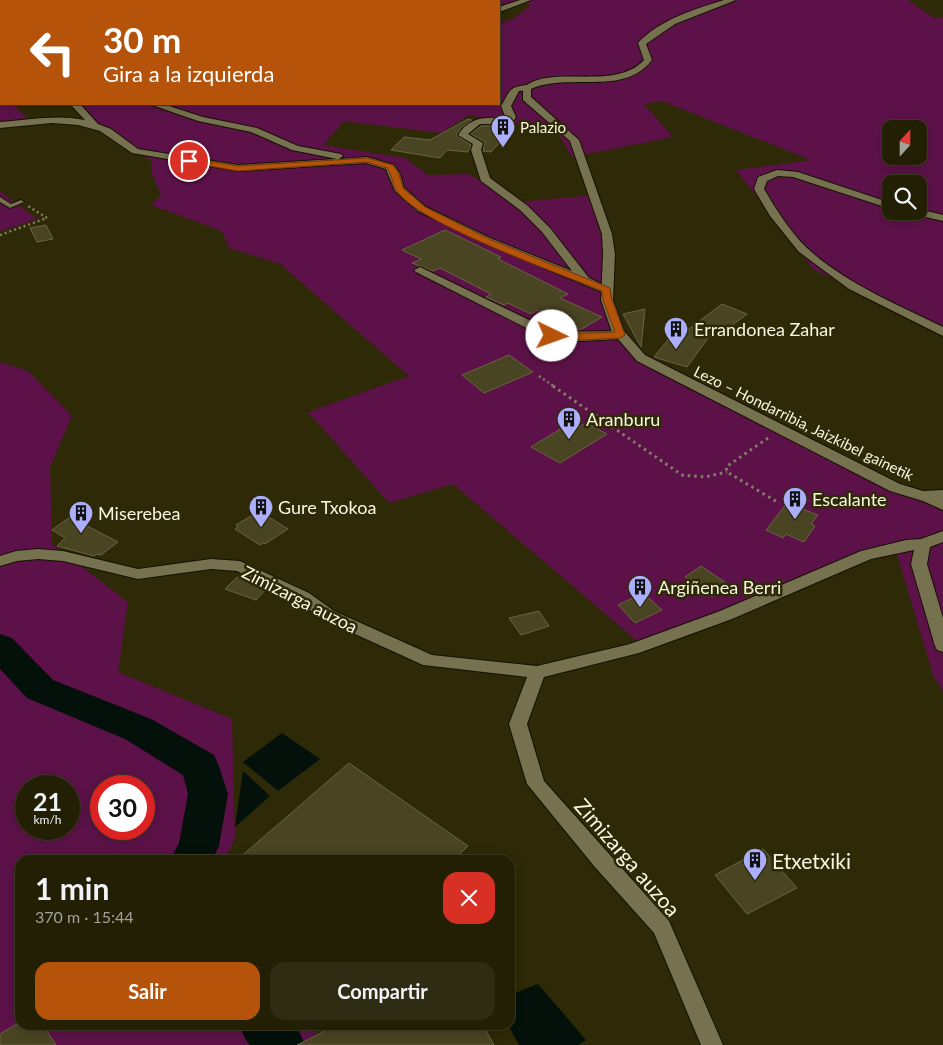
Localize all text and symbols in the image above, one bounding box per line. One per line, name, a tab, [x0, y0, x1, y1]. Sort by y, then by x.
text: 30 m	[103, 18, 181, 60]
icon: left	[20, 20, 85, 85]
text: Gira a la izquierda	[103, 60, 274, 87]
building icon: Palazio	[490, 114, 516, 148]
place label: Palazio	[520, 118, 566, 136]
north arrow	[882, 120, 928, 165]
map controls	[882, 120, 927, 220]
pin	[168, 140, 210, 182]
icon: arrive	[175, 147, 203, 175]
button: search	[882, 175, 927, 220]
position arrow	[525, 309, 577, 361]
building icon: Errandonea Zahar	[663, 316, 689, 350]
place label: Errandonea Zahar	[694, 318, 835, 340]
street label: Lezo – Hondarribia, Jaizkibel gainetik	[691, 362, 917, 484]
building icon: Aranburu	[556, 406, 582, 440]
place label: Aranburu	[586, 408, 660, 430]
building icon: Escalante	[782, 486, 808, 520]
place label: Escalante	[812, 488, 887, 510]
building icon: Gure Txokoa	[248, 494, 274, 528]
place label: Gure Txokoa	[278, 496, 376, 518]
building icon: Miserebea	[68, 500, 94, 534]
place label: Miserebea	[98, 502, 180, 524]
street label: Zimizarga auzoa	[239, 560, 361, 638]
building icon: Argiñenea Berri	[627, 574, 653, 608]
place label: Argiñenea Berri	[658, 576, 781, 598]
speed limit sign: 30	[90, 775, 155, 840]
text: 21	[33, 786, 62, 816]
street label: Zimizarga auzoa	[570, 793, 686, 921]
text: km/h	[33, 812, 62, 827]
building icon: Etxetxiki	[742, 847, 768, 881]
place label: Etxetxiki	[772, 848, 851, 873]
text: 1 min	[35, 870, 109, 906]
button: close	[443, 872, 495, 924]
text: 370 m · 15:44	[35, 907, 134, 926]
button: Salir	[35, 962, 260, 1020]
button: Compartir	[270, 962, 495, 1020]

